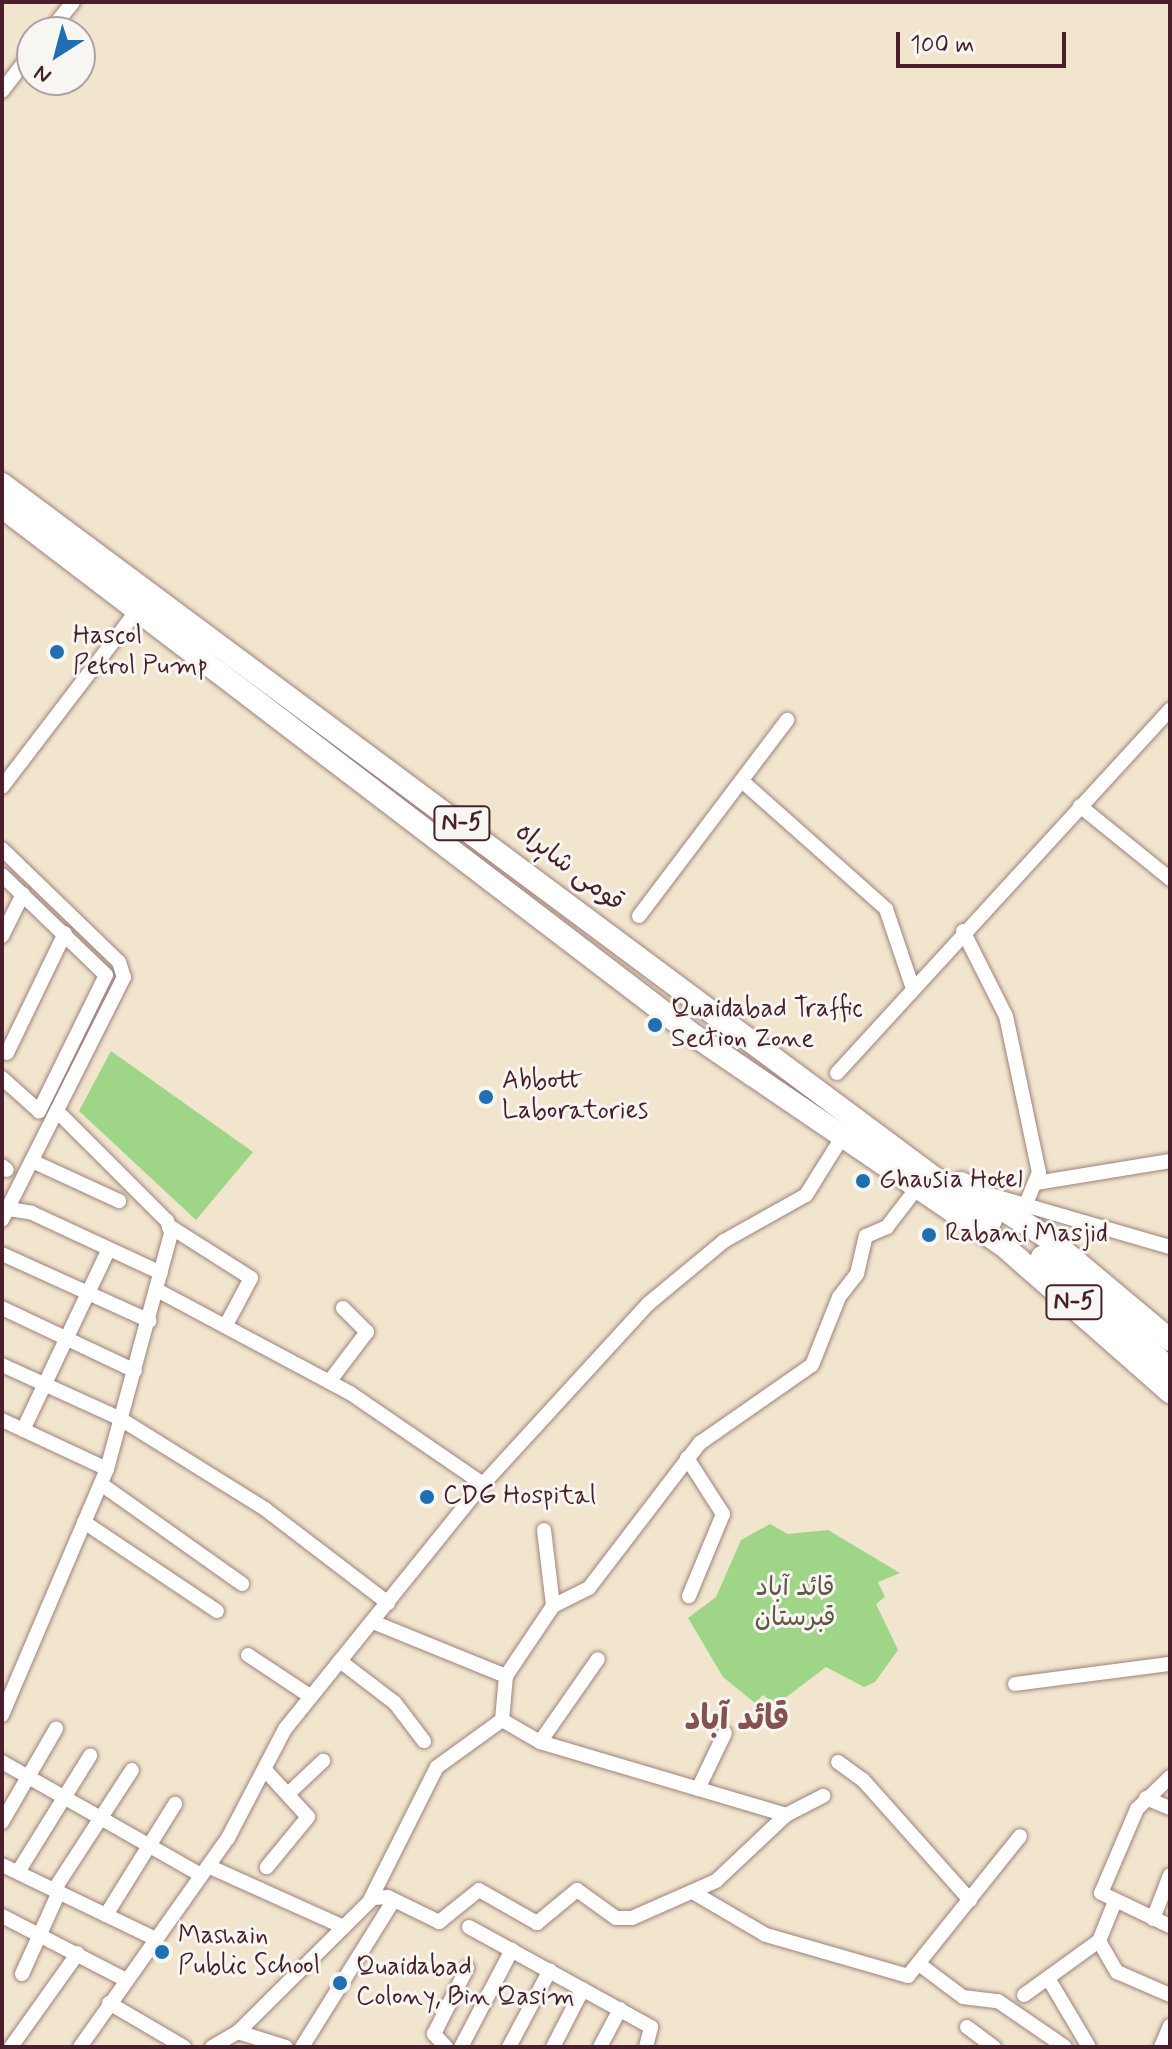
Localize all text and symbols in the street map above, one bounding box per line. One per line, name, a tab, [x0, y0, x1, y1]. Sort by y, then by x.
north arrow	[16, 16, 96, 96]
scale bar	[900, 16, 1070, 66]
text: 100 m	[910, 30, 974, 61]
text: N	[29, 58, 57, 89]
place label: Hascol Petrol Pump	[73, 621, 205, 682]
marker: Hascol Petrol Pump	[48, 643, 66, 661]
road number: N-5	[432, 803, 492, 843]
street label: قومی شاہراہ	[509, 817, 629, 919]
place label: Quaidabad Traffic Section Zone	[671, 994, 863, 1056]
marker: Quaidabad Traffic Section Zone	[646, 1016, 664, 1034]
place label: Abbott Laboratories	[502, 1066, 648, 1128]
marker: Abbott Laboratories	[477, 1088, 495, 1106]
place label: Ghausia Hotel	[879, 1165, 1023, 1197]
marker: Ghausia Hotel	[854, 1172, 872, 1190]
place label: Rabani Masjid	[945, 1219, 1108, 1251]
marker: Rabani Masjid	[920, 1226, 938, 1244]
road number: N-5	[1044, 1282, 1104, 1322]
place label: CDG Hospital	[443, 1481, 596, 1513]
marker: CDG Hospital	[418, 1488, 436, 1506]
park label: قائد آباد قبرستان	[754, 1573, 836, 1634]
district label: قائد آباد	[685, 1700, 789, 1740]
place label: Mashain Public School	[178, 1921, 321, 1982]
marker: Mashain Public School	[153, 1943, 171, 1961]
place label: Quaidabad Colony, Bin Qasim	[356, 1952, 570, 2014]
marker: Quaidabad Colony, Bin Qasim	[331, 1974, 349, 1992]

